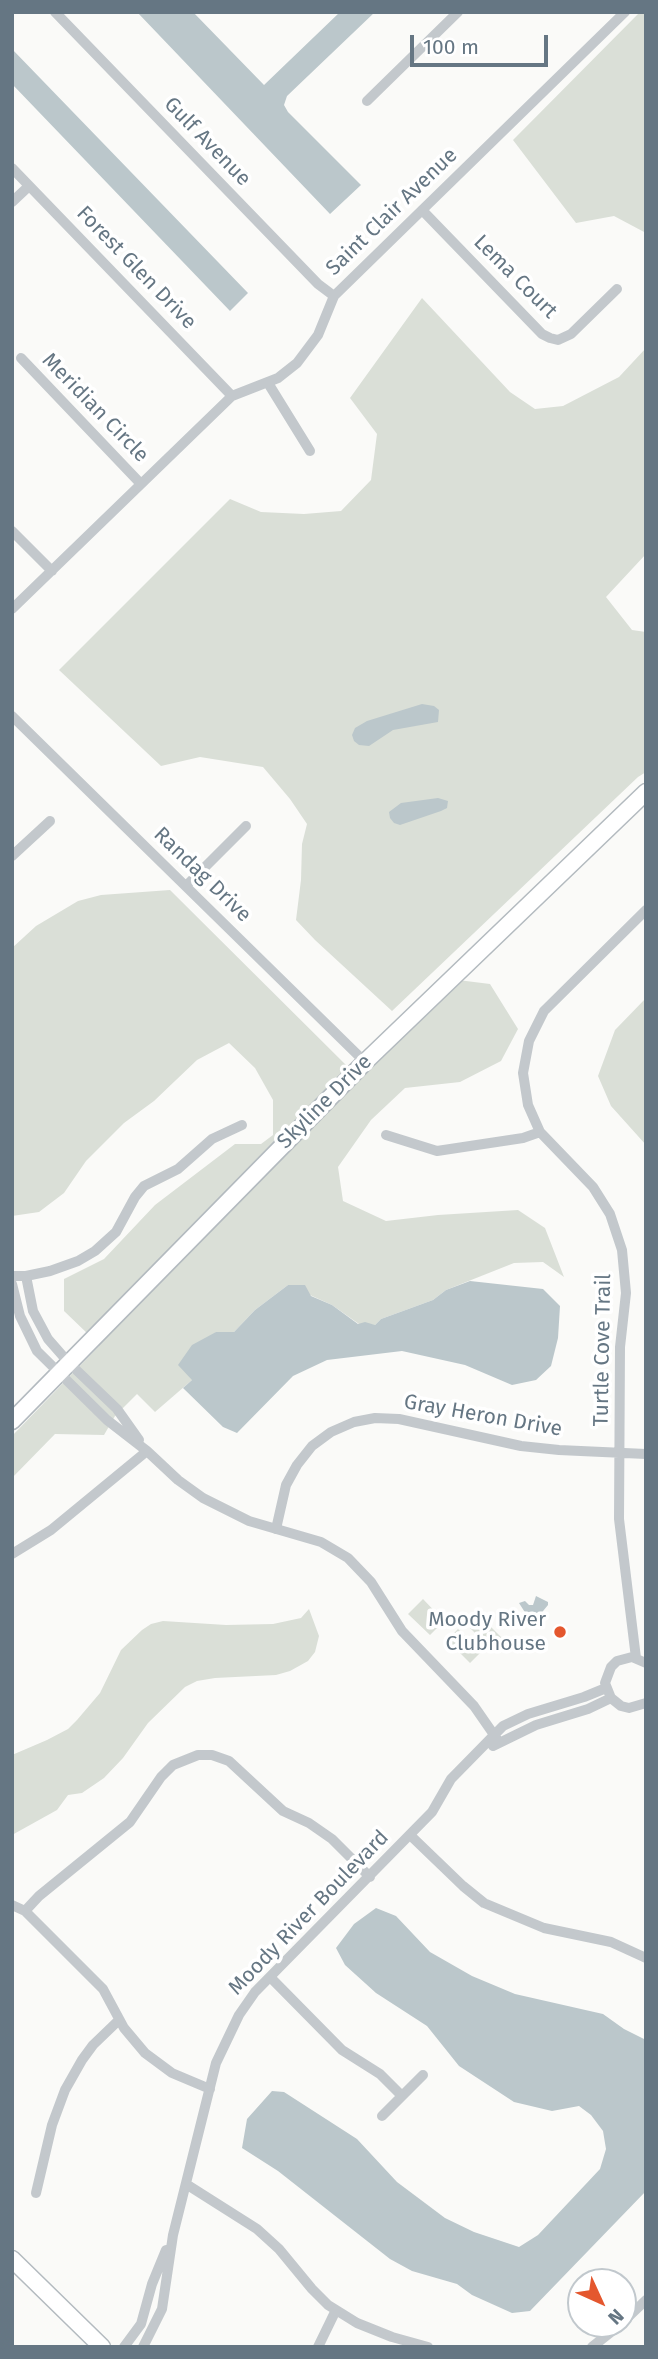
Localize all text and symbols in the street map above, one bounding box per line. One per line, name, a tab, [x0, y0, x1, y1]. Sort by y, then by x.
scale bar	[413, 21, 551, 65]
text: 100 m	[423, 34, 479, 60]
street label: Gulf Avenue	[158, 92, 256, 192]
street label: Saint Clair Avenue	[321, 143, 463, 281]
street label: Forest Glen Drive	[71, 201, 201, 335]
street label: Lema Court	[468, 230, 562, 324]
street label: Meridian Circle	[37, 348, 153, 468]
street label: Randag Drive	[148, 822, 256, 928]
street label: Skyline Drive	[273, 1050, 377, 1154]
street label: Turtle Cove Trail	[589, 1273, 617, 1427]
street label: Gray Heron Drive	[402, 1390, 564, 1442]
place label: Moody River Clubhouse	[428, 1607, 546, 1657]
marker: Moody River Clubhouse	[552, 1624, 568, 1640]
street label: Moody River Boulevard	[224, 1825, 394, 2001]
north arrow	[567, 2268, 637, 2338]
text: N	[603, 2304, 628, 2329]

